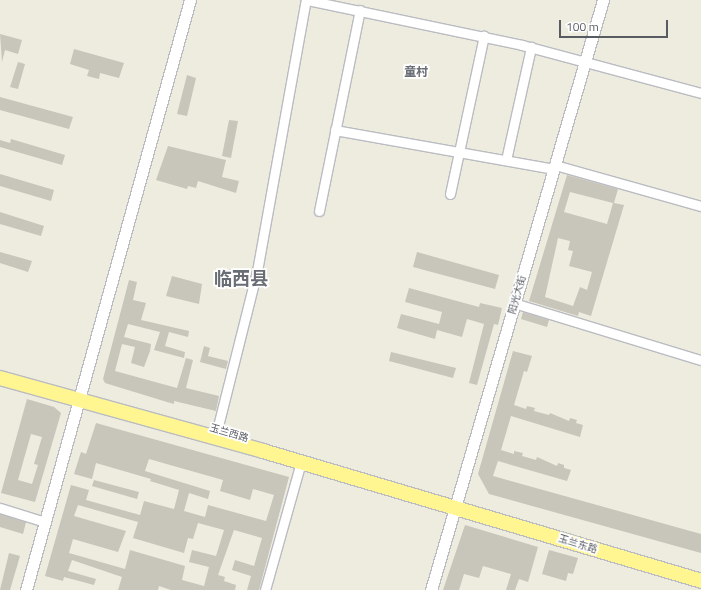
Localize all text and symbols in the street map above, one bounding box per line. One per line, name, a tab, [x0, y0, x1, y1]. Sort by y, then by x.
scale bar	[561, 12, 670, 38]
text: 100 m	[566, 17, 599, 36]
district label: 童村	[404, 65, 428, 79]
district label: 临西县	[214, 268, 268, 290]
street label: 阳光大街	[506, 274, 528, 316]
street label: 玉兰西路	[208, 422, 250, 444]
street label: 玉兰东路	[557, 532, 599, 556]

